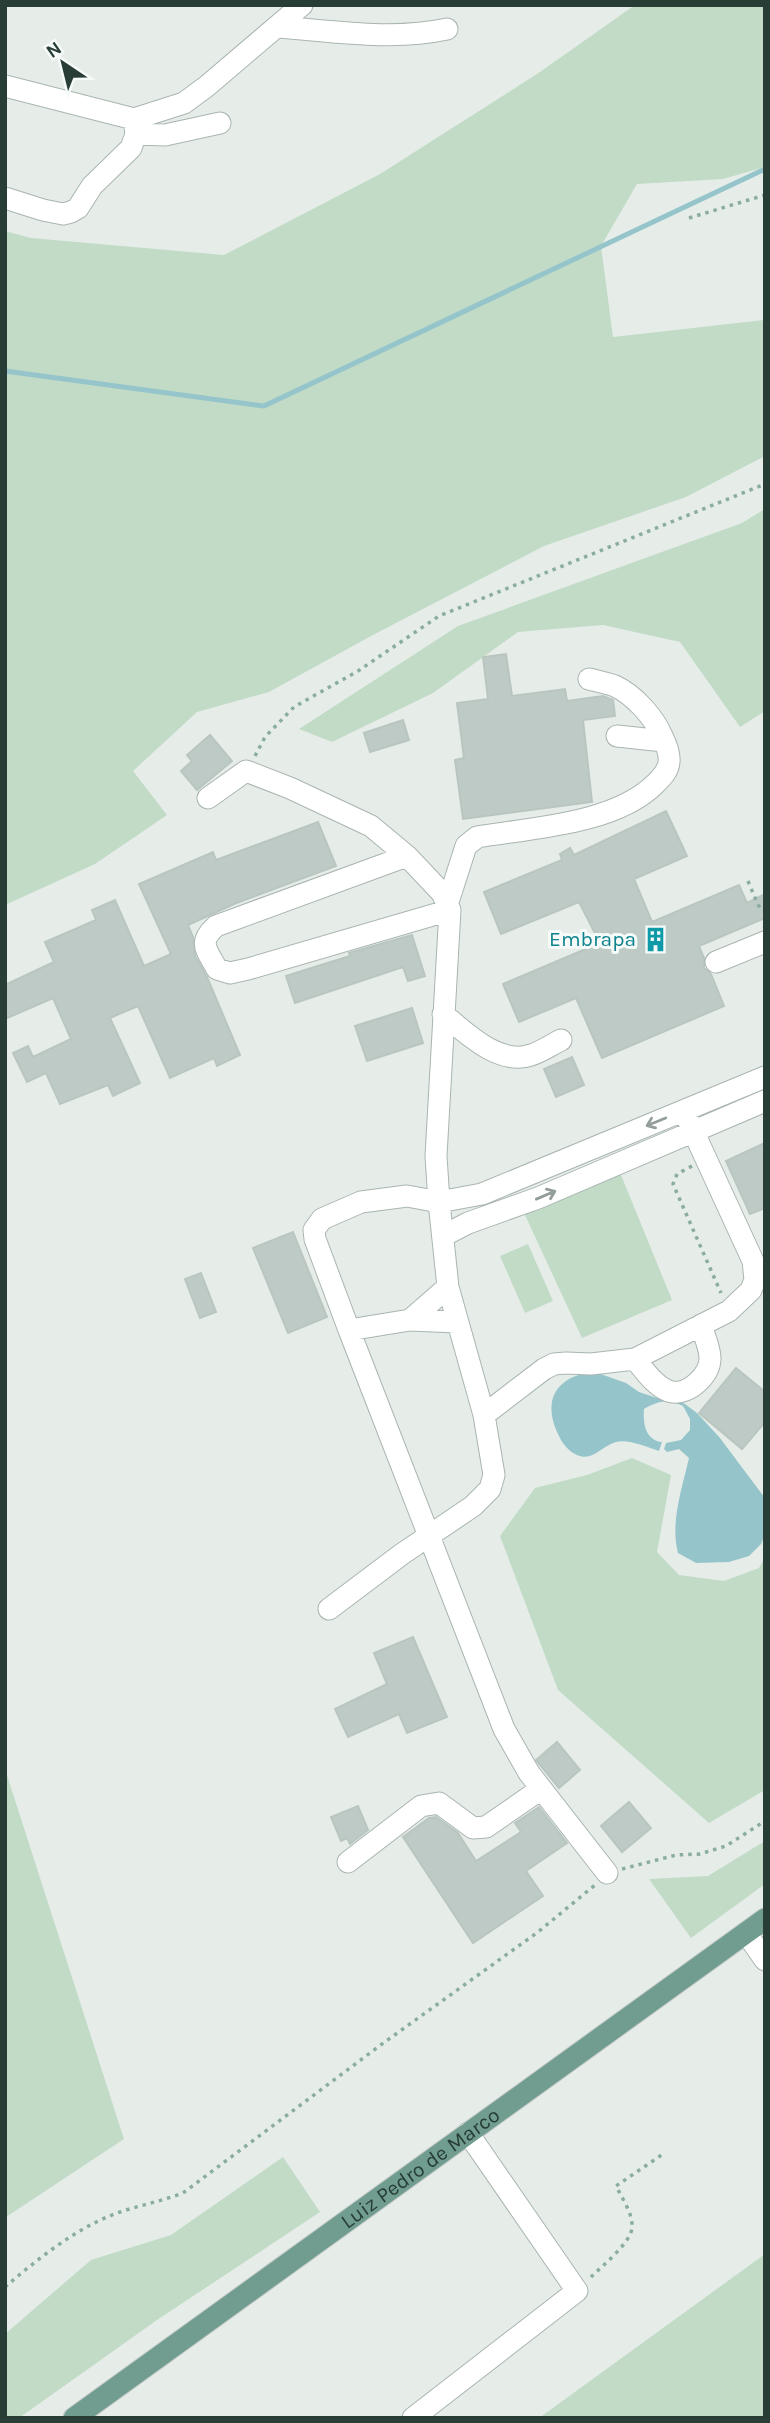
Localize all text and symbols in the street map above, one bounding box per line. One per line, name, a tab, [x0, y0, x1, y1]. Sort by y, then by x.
north arrow	[28, 28, 98, 98]
text: N	[42, 37, 66, 63]
building icon: Embrapa	[642, 925, 670, 953]
place label: Embrapa	[549, 927, 636, 951]
one-way arrow	[646, 1116, 668, 1129]
one-way arrow	[535, 1188, 556, 1201]
street label: Luiz Pedro de Marco	[336, 2103, 504, 2233]

